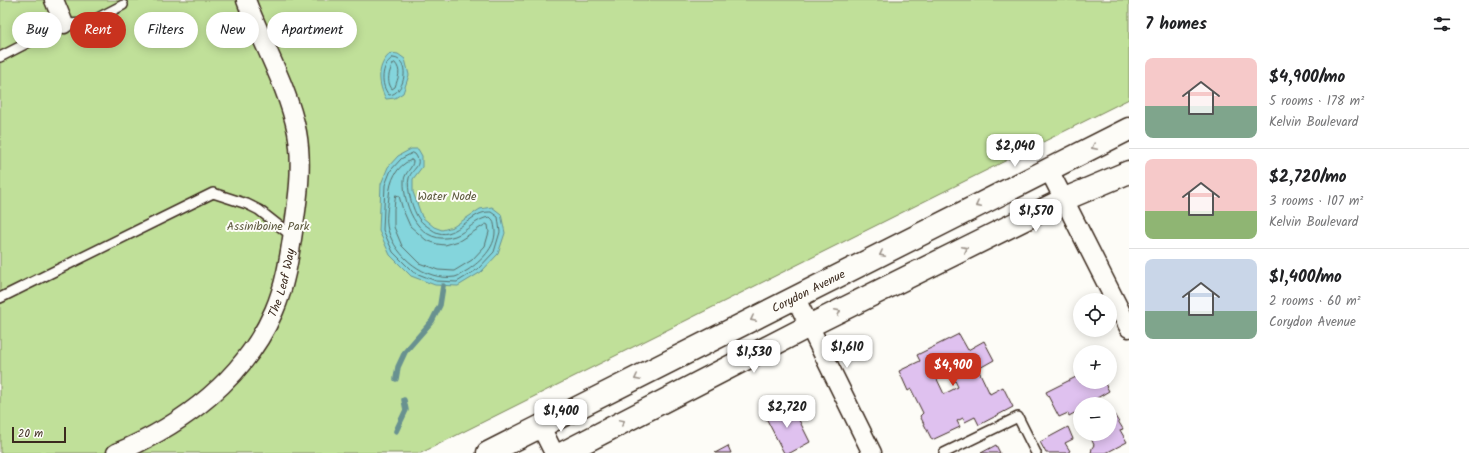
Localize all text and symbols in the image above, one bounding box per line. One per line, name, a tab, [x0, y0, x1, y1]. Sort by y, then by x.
text: 7 homes	[1145, 11, 1207, 38]
chip: Buy	[12, 12, 62, 48]
chip: Rent	[70, 12, 126, 48]
chip: Filters	[134, 12, 198, 48]
chip: New	[206, 12, 259, 48]
chip: Apartment	[267, 12, 357, 48]
icon: filters	[1431, 13, 1453, 35]
text: $4,900/mo	[1269, 64, 1345, 91]
icon: home	[1177, 74, 1225, 122]
text: 5 rooms · 178 m²	[1269, 91, 1364, 112]
text: Kelvin Boulevard	[1269, 112, 1358, 133]
pin: $2,040	[982, 134, 1048, 168]
text: $2,040	[995, 136, 1035, 157]
one-way arrow	[1091, 142, 1098, 150]
text: $2,720/mo	[1269, 164, 1347, 191]
icon: home	[1177, 175, 1225, 223]
park label: Water Node	[418, 187, 477, 206]
text: 3 rooms · 107 m²	[1269, 191, 1363, 212]
pin: $1,570	[1003, 199, 1069, 233]
one-way arrow	[975, 201, 982, 208]
text: $1,570	[1019, 201, 1053, 222]
text: Kelvin Boulevard	[1269, 212, 1358, 233]
park label: Assiniboine Park	[227, 217, 310, 236]
one-way arrow	[961, 246, 968, 254]
street label: The Leaf Way	[263, 247, 300, 320]
one-way arrow	[878, 249, 886, 257]
street label: Corydon Avenue	[768, 264, 849, 318]
text: $1,400/mo	[1269, 264, 1342, 291]
icon: home	[1177, 275, 1225, 323]
text: 2 rooms · 60 m²	[1269, 291, 1361, 312]
map controls	[1073, 293, 1117, 441]
button: locate	[1073, 293, 1117, 337]
one-way arrow	[834, 309, 841, 317]
text: Corydon Avenue	[1269, 312, 1356, 333]
one-way arrow	[750, 314, 757, 322]
pin: $1,610	[814, 335, 880, 369]
text: $1,610	[831, 337, 863, 358]
pin: $1,530	[721, 340, 787, 374]
text: $1,530	[736, 342, 772, 363]
button: +	[1073, 345, 1117, 389]
pin: $4,900	[920, 353, 986, 387]
text: $4,900	[934, 355, 972, 376]
one-way arrow	[634, 373, 642, 381]
pin: $2,720	[754, 395, 820, 429]
text: $2,720	[767, 397, 807, 418]
button: −	[1073, 397, 1117, 441]
pin: $1,400	[528, 399, 594, 433]
text: $1,400	[543, 401, 579, 422]
one-way arrow	[618, 420, 626, 427]
scale bar	[12, 425, 66, 444]
text: 20 m	[18, 425, 43, 443]

